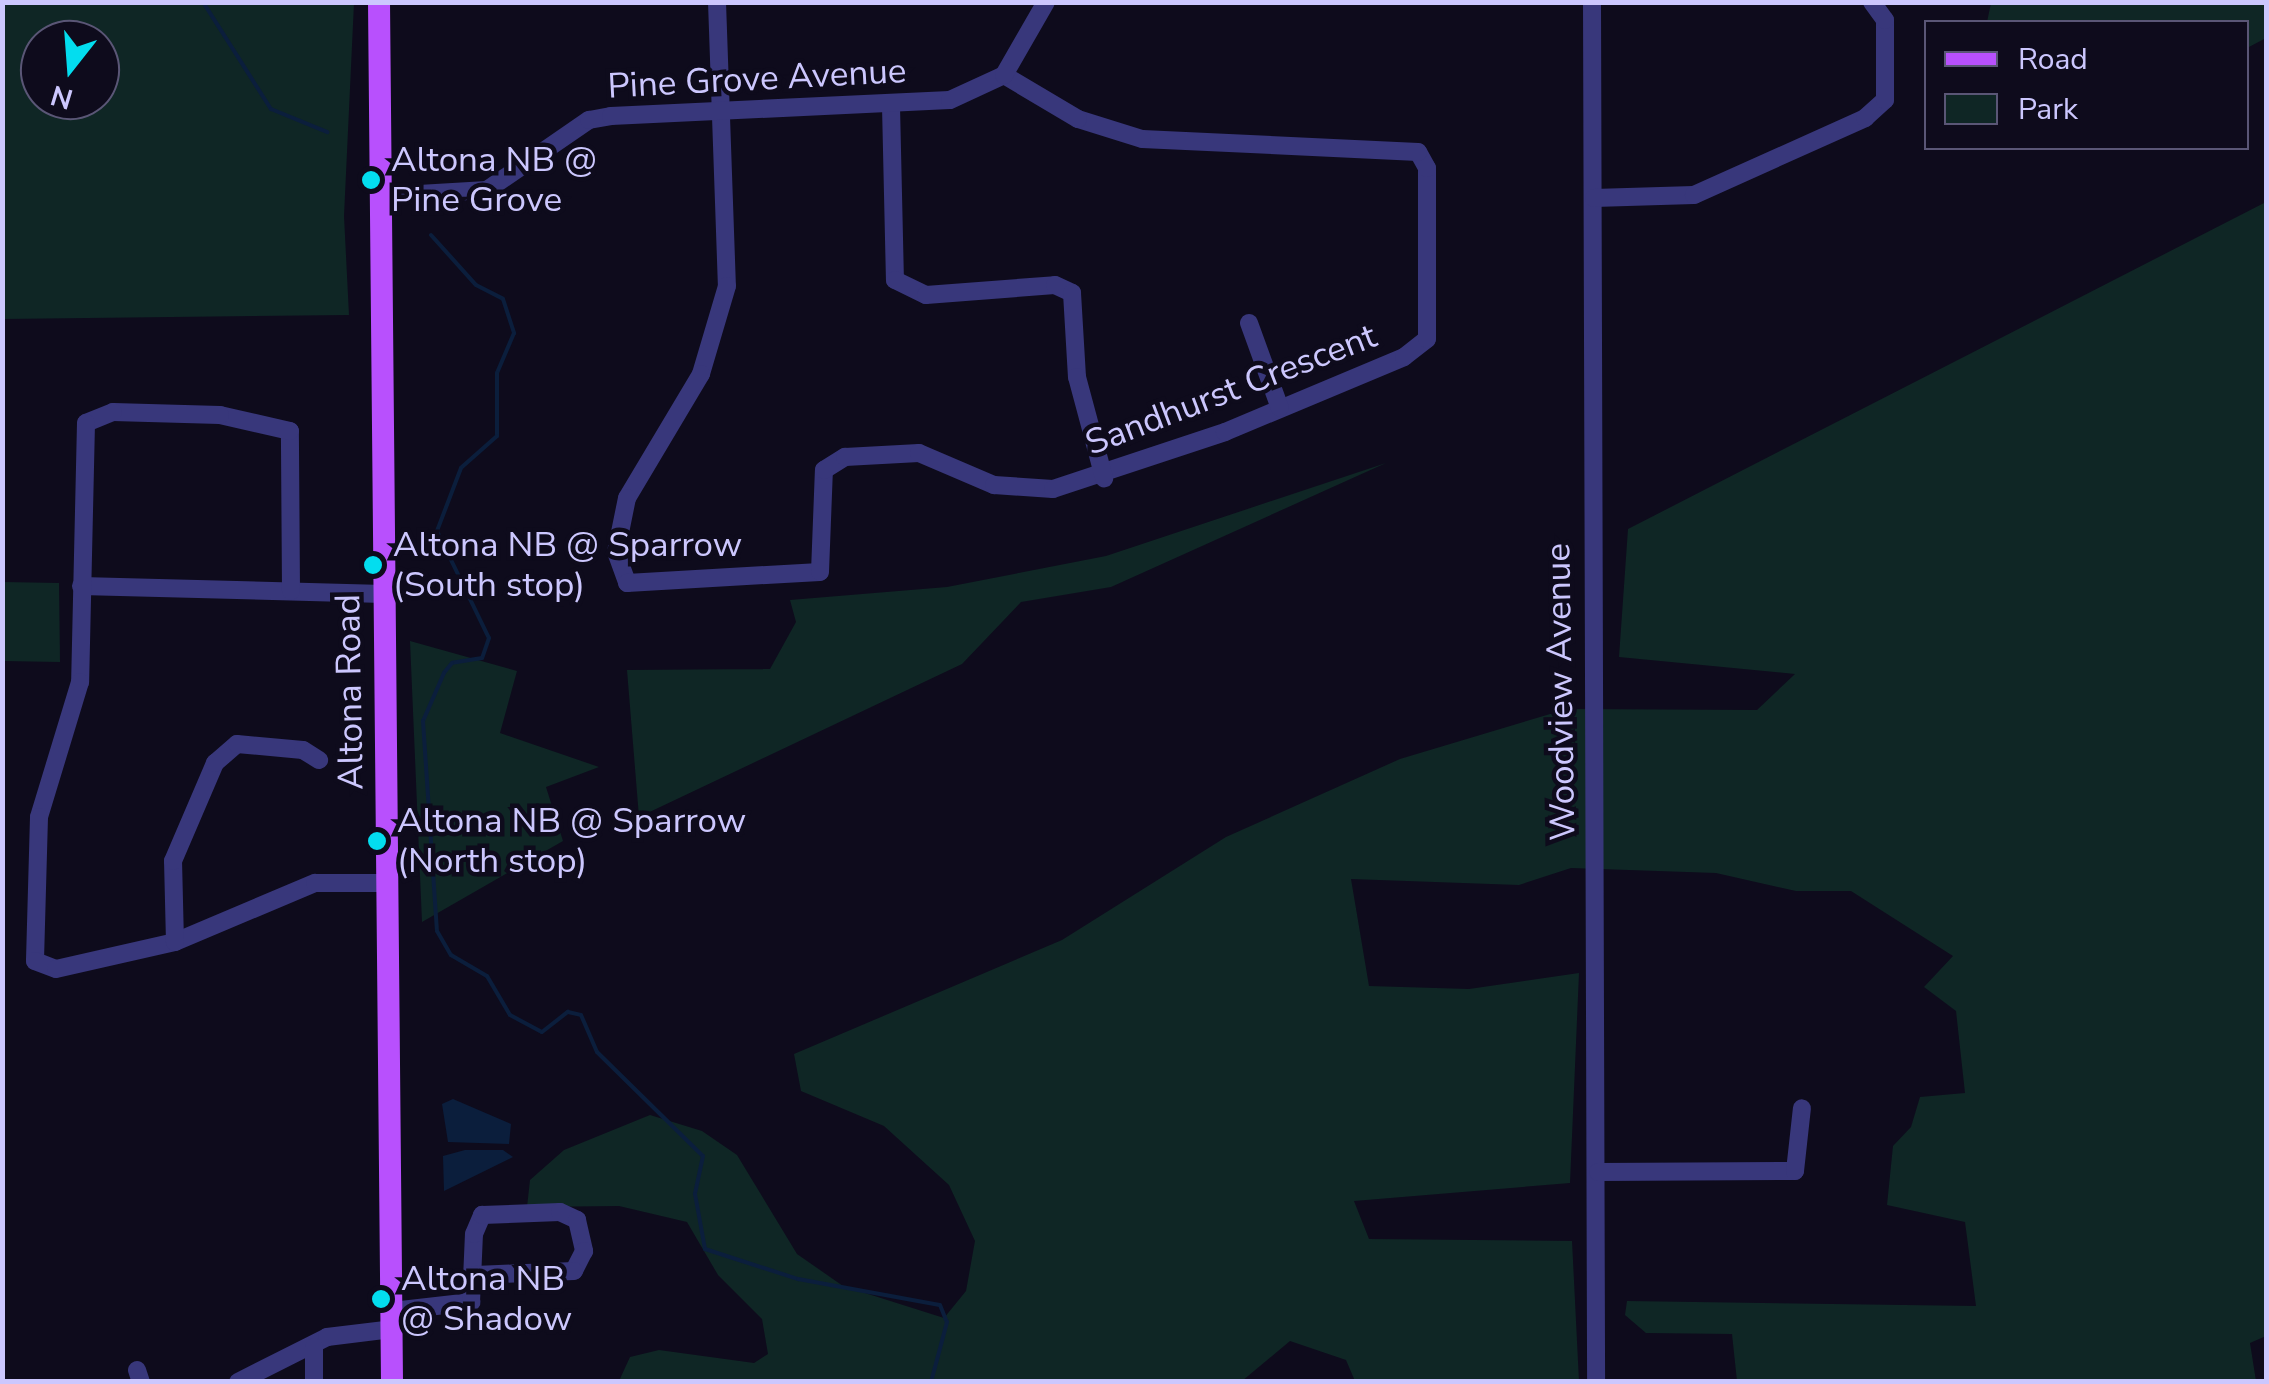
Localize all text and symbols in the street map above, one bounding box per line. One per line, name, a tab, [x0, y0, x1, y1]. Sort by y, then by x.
north arrow	[20, 20, 120, 120]
legend	[1924, 20, 2249, 150]
text: Road	[2018, 39, 2088, 80]
street label: Pine Grove Avenue	[607, 50, 907, 108]
text: N	[46, 76, 77, 118]
text: Park	[2018, 89, 2078, 130]
place label: Altona NB @ Pine Grove	[391, 139, 597, 221]
marker: Altona NB @ Pine Grove	[360, 169, 382, 191]
street label: Sandhurst Crescent	[1080, 315, 1382, 465]
place label: Altona NB @ Sparrow (South stop)	[393, 524, 742, 606]
street label: Woodview Avenue	[1537, 543, 1585, 841]
marker: Altona NB @ Sparrow (South stop)	[362, 554, 384, 576]
street label: Altona Road	[327, 594, 373, 790]
place label: Altona NB @ Sparrow (North stop)	[397, 800, 746, 882]
marker: Altona NB @ Sparrow (North stop)	[366, 830, 388, 852]
place label: Altona NB @ Shadow	[401, 1258, 572, 1340]
marker: Altona NB @ Shadow	[370, 1288, 392, 1310]

